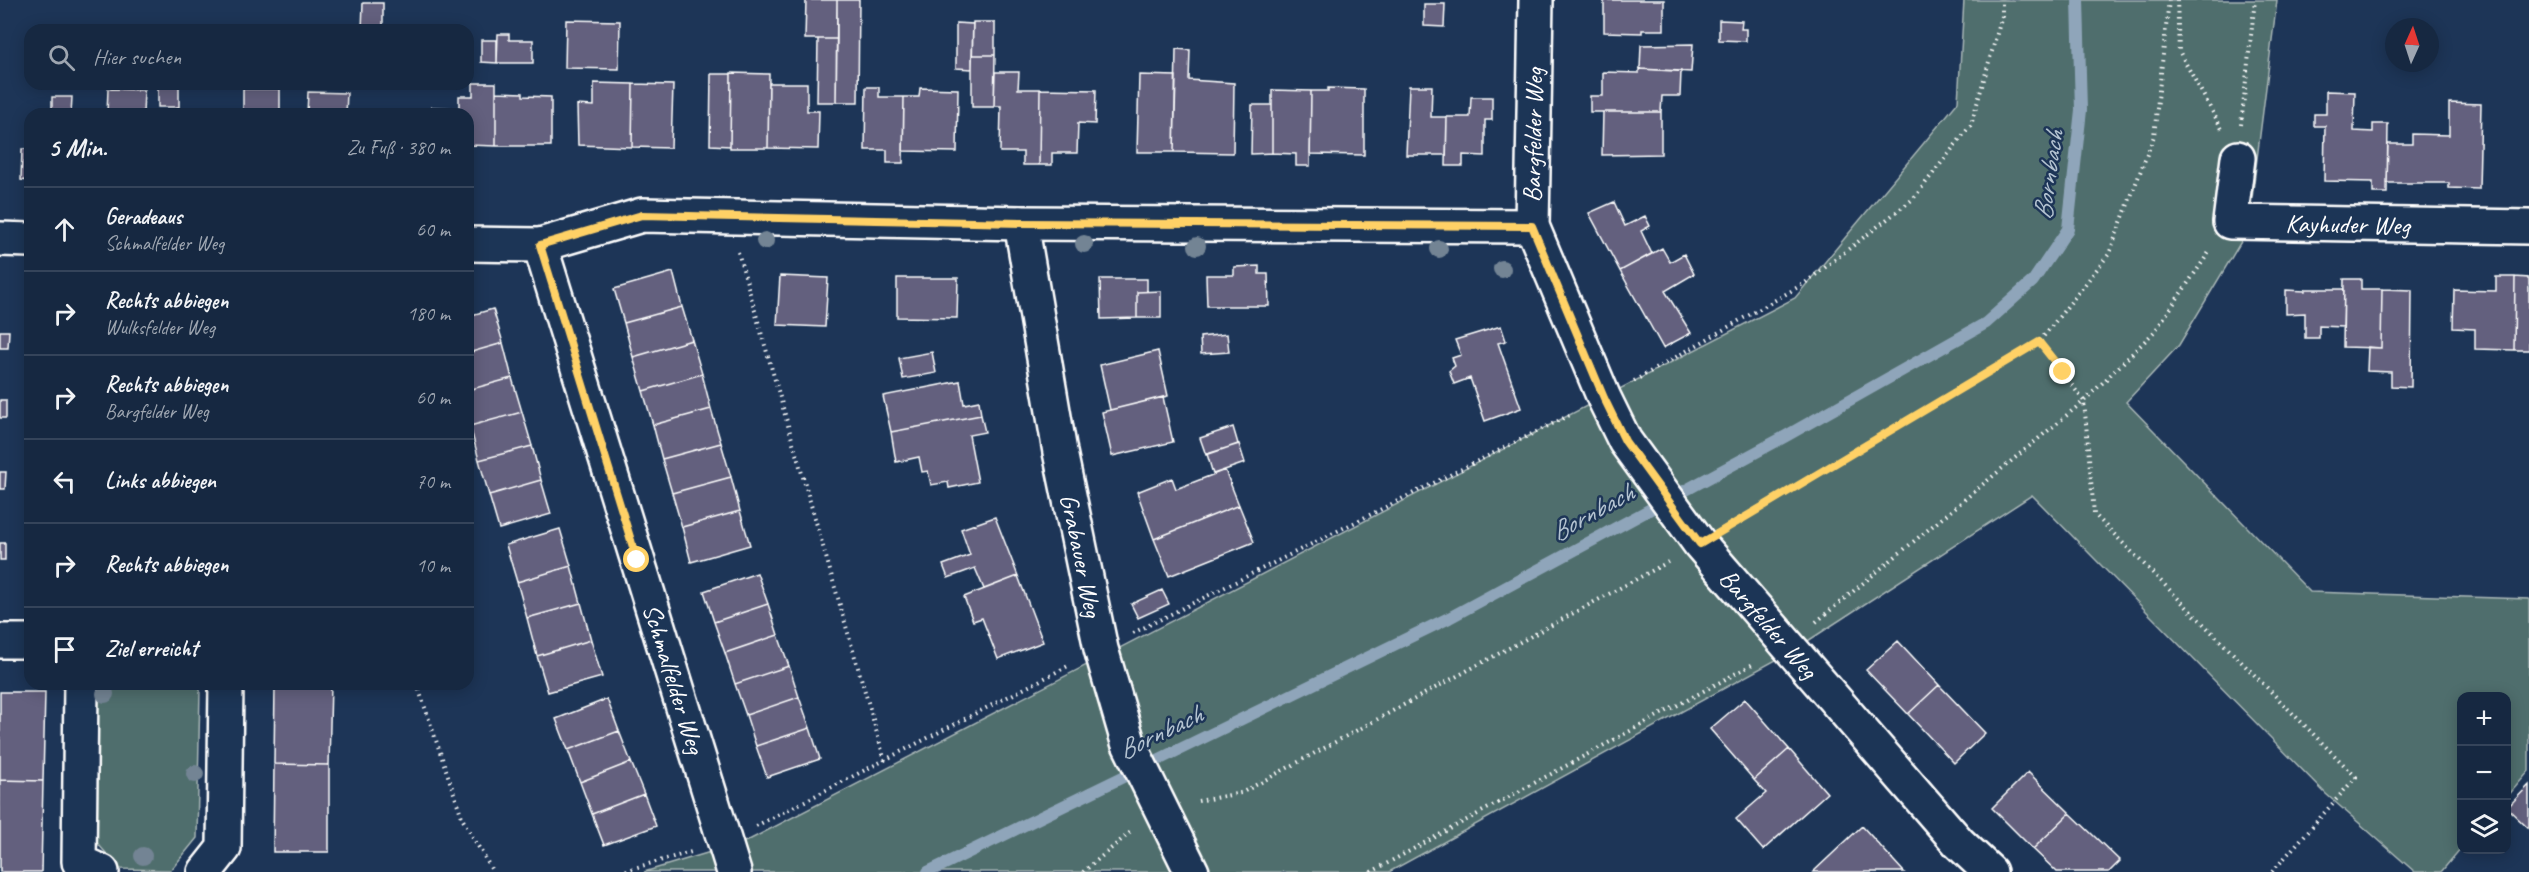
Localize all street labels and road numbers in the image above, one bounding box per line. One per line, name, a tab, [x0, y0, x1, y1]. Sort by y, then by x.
street label: Bargfelder Weg	[1515, 66, 1551, 203]
street label: Kayhuder Weg	[2285, 206, 2412, 242]
street label: Grabauer Weg	[1053, 491, 1111, 622]
street label: Bargfelder Weg	[1712, 562, 1827, 687]
street label: Schmalfelder Weg	[636, 600, 713, 759]

